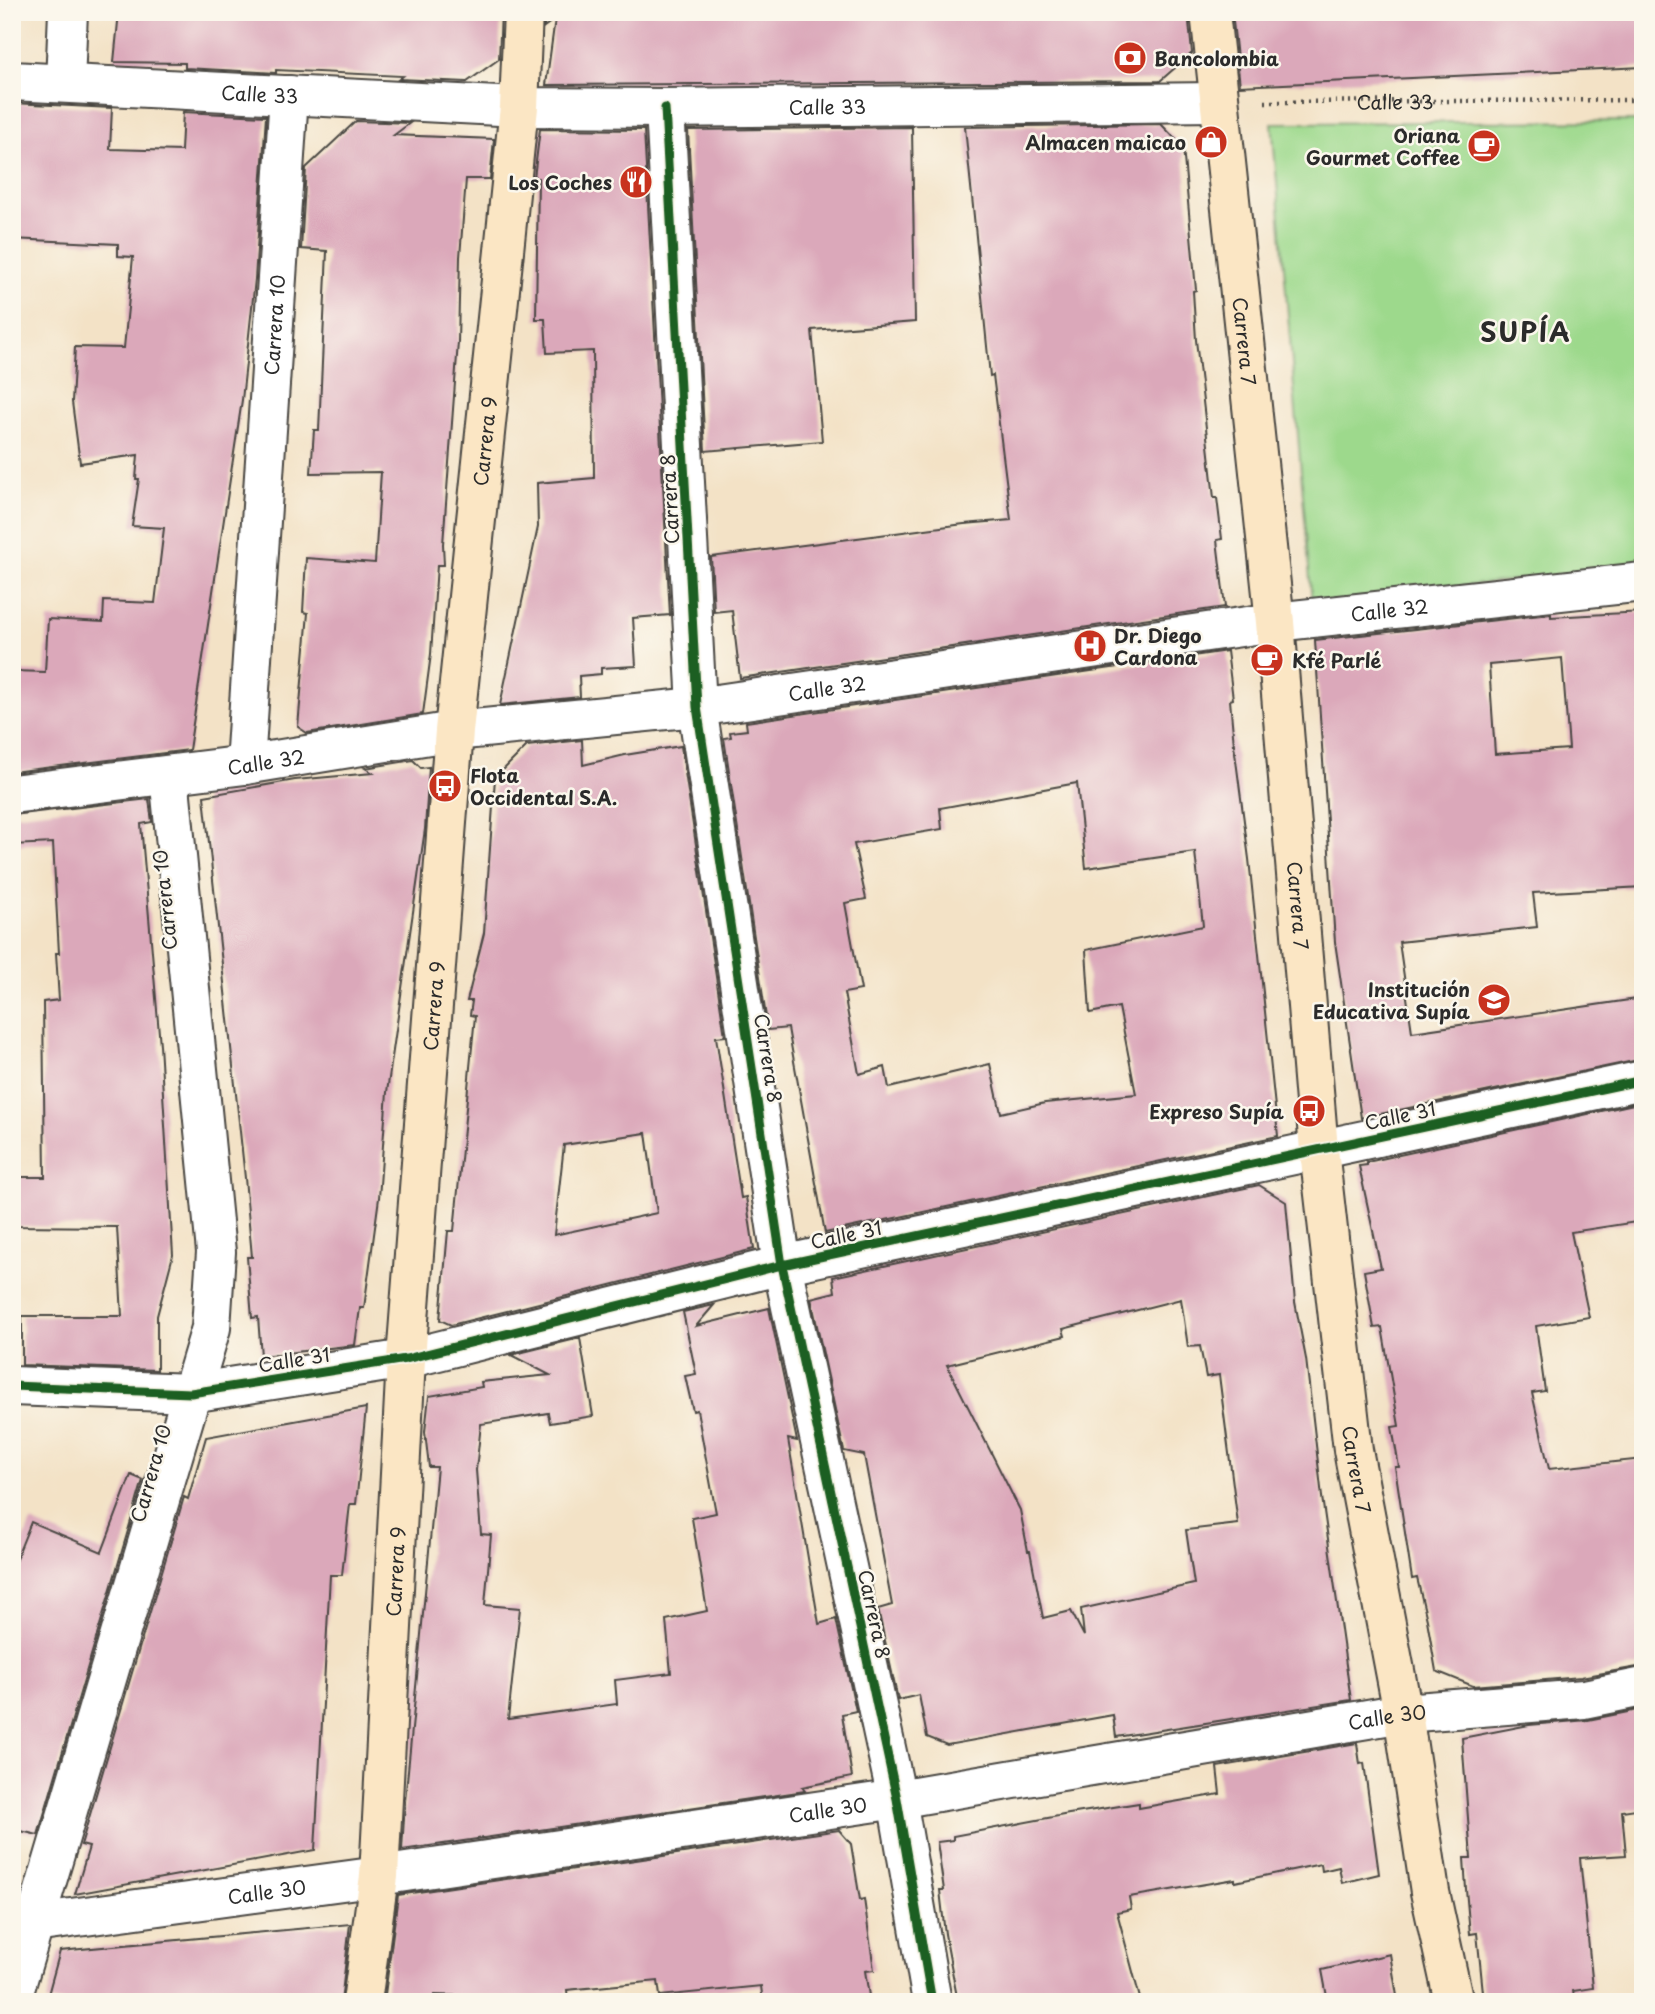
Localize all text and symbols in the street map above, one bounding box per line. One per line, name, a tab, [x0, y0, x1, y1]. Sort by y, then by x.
bank icon: Bancolombia	[1111, 39, 1149, 77]
place label: Bancolombia	[1154, 44, 1279, 72]
street label: Calle 33	[220, 78, 299, 110]
street label: Calle 33	[1356, 87, 1434, 116]
street label: Calle 33	[789, 92, 866, 121]
place label: Oriana Gourmet Coffee	[1306, 121, 1460, 171]
shop icon: Almacen maicao	[1192, 123, 1230, 161]
cafe icon: Oriana Gourmet Coffee	[1465, 127, 1503, 165]
place label: Almacen maicao	[1026, 128, 1186, 156]
restaurant icon: Los Coches	[617, 163, 655, 201]
place label: Los Coches	[508, 168, 612, 196]
street label: Carrera 10	[257, 274, 291, 376]
street label: Carrera 7	[1226, 296, 1264, 387]
district label: SUPÍA	[1480, 312, 1572, 351]
street label: Carrera 9	[466, 395, 503, 487]
street label: Carrera 8	[653, 453, 685, 545]
street label: Calle 32	[1349, 591, 1430, 628]
place label: Dr. Diego Cardona	[1114, 621, 1202, 671]
hospital icon: Dr. Diego Cardona	[1071, 627, 1109, 665]
cafe icon: Kfé Parlé	[1248, 641, 1286, 679]
place label: Kfé Parlé	[1292, 646, 1381, 674]
street label: Calle 32	[786, 668, 867, 707]
street label: Calle 32	[226, 742, 307, 781]
place label: Flota Occidental S.A.	[470, 761, 617, 811]
bus stop icon: Flota Occidental S.A.	[426, 767, 464, 805]
street label: Carrera 10	[145, 848, 183, 952]
street label: Carrera 7	[1281, 860, 1316, 951]
street label: Carrera 9	[416, 960, 450, 1052]
place label: Institución Educativa Supía	[1313, 975, 1471, 1025]
school or university icon: Institución Educativa Supía	[1475, 981, 1513, 1019]
street label: Carrera 8	[748, 1011, 790, 1105]
bus stop icon: Expreso Supía	[1290, 1092, 1328, 1130]
street label: Calle 31	[1362, 1094, 1438, 1136]
place label: Expreso Supía	[1149, 1097, 1285, 1125]
street label: Calle 31	[808, 1213, 884, 1255]
street label: Calle 31	[256, 1340, 332, 1378]
street label: Carrera 10	[123, 1421, 177, 1525]
street label: Carrera 7	[1336, 1424, 1379, 1516]
street label: Carrera 9	[379, 1526, 411, 1617]
street label: Carrera 8	[852, 1567, 898, 1661]
street label: Calle 30	[1346, 1697, 1427, 1736]
street label: Calle 30	[787, 1790, 869, 1829]
street label: Calle 30	[226, 1872, 308, 1910]

